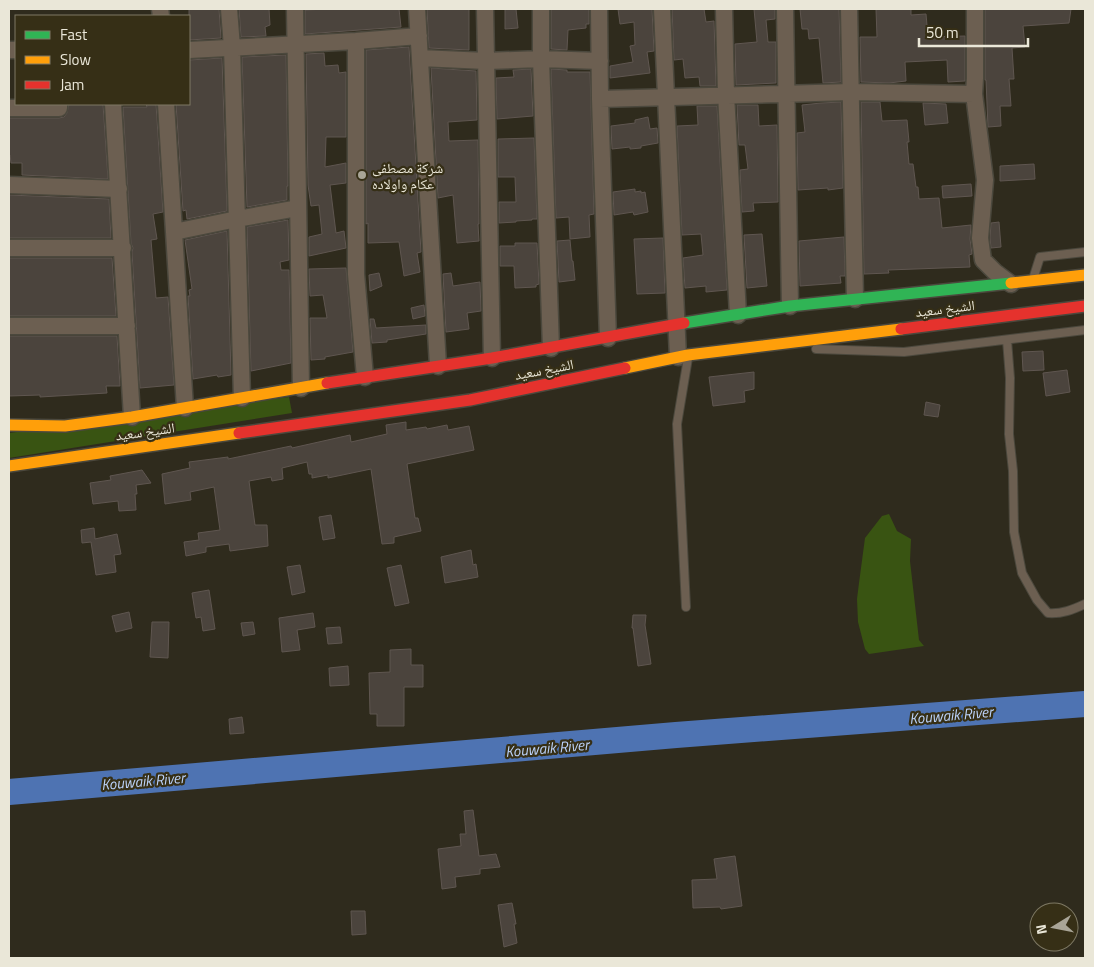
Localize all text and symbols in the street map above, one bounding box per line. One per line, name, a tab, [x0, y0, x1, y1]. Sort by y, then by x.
legend	[15, 15, 190, 105]
scale bar	[919, 15, 1028, 47]
text: 50 m	[926, 21, 959, 44]
text: Fast	[60, 23, 88, 46]
text: Slow	[60, 48, 91, 71]
text: Jam	[60, 73, 84, 96]
place label: شركة مصطفى عكام واولاده	[372, 157, 443, 194]
marker: شركة مصطفى عكام واولاده	[356, 169, 368, 181]
street label: الشيخ سعيد	[914, 294, 976, 322]
street label: الشيخ سعيد	[513, 353, 575, 385]
street label: الشيخ سعيد	[114, 416, 176, 446]
water label: Kouwaik River	[908, 700, 996, 730]
water label: Kouwaik River	[504, 733, 592, 763]
water label: Kouwaik River	[100, 766, 188, 796]
north arrow	[1029, 902, 1079, 952]
text: N	[1030, 923, 1052, 936]

